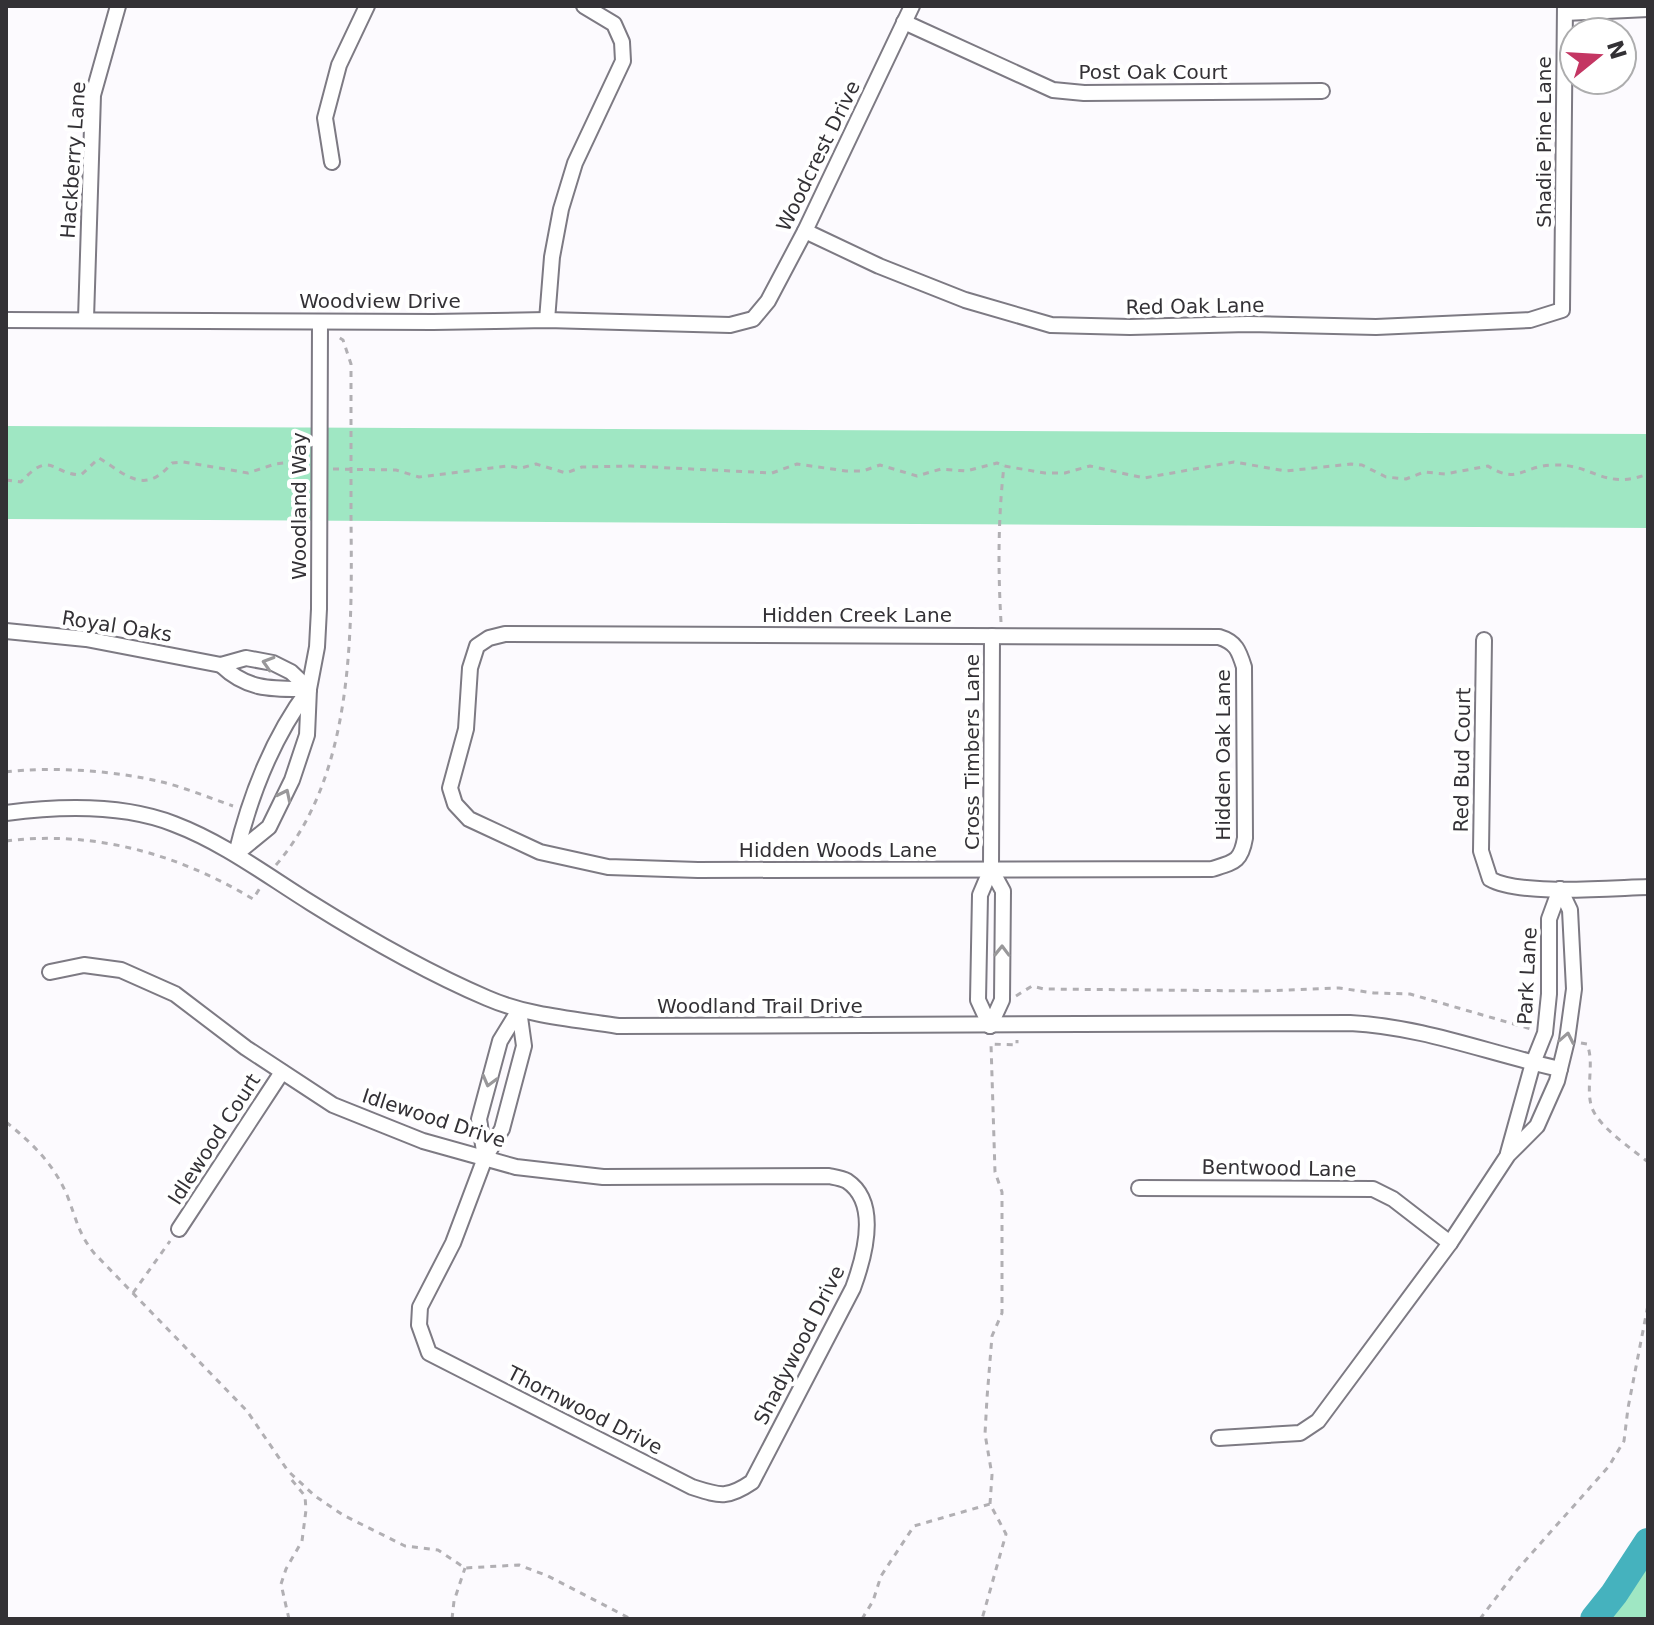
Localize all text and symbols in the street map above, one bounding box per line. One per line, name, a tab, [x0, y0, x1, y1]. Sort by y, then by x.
north arrow	[1558, 16, 1638, 96]
text: N	[1602, 37, 1631, 63]
street label: Shadie Pine Lane	[1532, 56, 1556, 228]
street label: Post Oak Court	[1078, 60, 1228, 84]
street label: Woodcrest Drive	[771, 77, 865, 235]
street label: Hackberry Lane	[56, 81, 90, 239]
street label: Woodview Drive	[299, 289, 461, 313]
street label: Red Oak Lane	[1125, 293, 1265, 319]
street label: Woodland Way	[287, 432, 311, 580]
street label: Hidden Creek Lane	[762, 603, 952, 627]
street label: Royal Oaks	[60, 605, 174, 647]
street label: Cross Timbers Lane	[960, 654, 984, 850]
one-way arrow	[262, 656, 276, 672]
street label: Hidden Oak Lane	[1211, 669, 1235, 841]
street label: Red Bud Court	[1449, 687, 1475, 833]
one-way arrow	[275, 789, 290, 804]
street label: Hidden Woods Lane	[739, 838, 937, 862]
street label: Park Lane	[1512, 926, 1542, 1026]
one-way arrow	[993, 944, 1011, 957]
street label: Woodland Trail Drive	[657, 994, 863, 1018]
one-way arrow	[1557, 1031, 1574, 1045]
street label: Idlewood Court	[163, 1069, 265, 1209]
one-way arrow	[482, 1074, 498, 1088]
street label: Idlewood Drive	[359, 1083, 509, 1153]
street label: Bentwood Lane	[1201, 1155, 1357, 1181]
street label: Shadywood Drive	[748, 1261, 850, 1429]
street label: Thornwood Drive	[503, 1360, 667, 1459]

